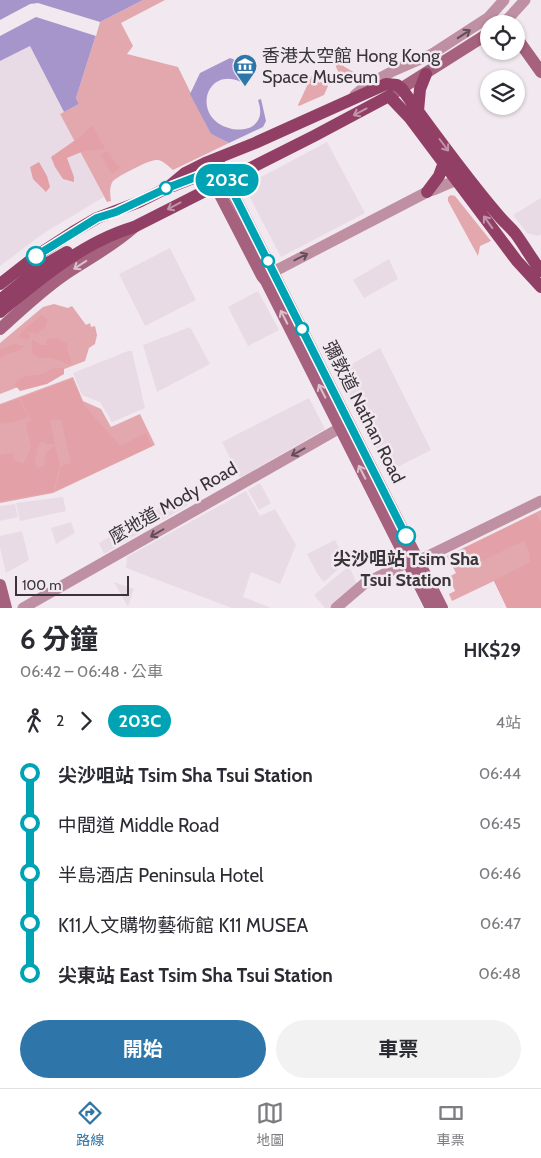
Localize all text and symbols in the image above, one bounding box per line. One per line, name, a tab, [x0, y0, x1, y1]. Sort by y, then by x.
map controls	[480, 15, 525, 115]
button: locate	[480, 15, 525, 60]
one-way arrow	[456, 29, 470, 39]
place label: 香港太空館 Hong Kong Space Museum	[262, 45, 441, 88]
museum icon: 香港太空館 Hong Kong Space Museum	[232, 53, 258, 87]
button: layers	[480, 70, 525, 115]
one-way arrow	[353, 107, 367, 117]
one-way arrow	[438, 138, 449, 151]
line badge: 203C	[192, 164, 262, 196]
text: 203C	[206, 169, 248, 191]
unlabelled marker	[159, 181, 173, 195]
one-way arrow	[167, 201, 182, 211]
one-way arrow	[483, 216, 494, 229]
unlabelled marker	[26, 246, 46, 266]
one-way arrow	[293, 252, 308, 261]
unlabelled marker	[261, 254, 275, 268]
one-way arrow	[73, 260, 87, 270]
one-way arrow	[279, 310, 288, 325]
unlabelled marker	[295, 322, 309, 336]
street label: 彌敦道 Nathan Road	[319, 337, 409, 487]
one-way arrow	[317, 384, 326, 399]
one-way arrow	[290, 447, 305, 457]
street label: 麼地道 Mody Road	[105, 457, 241, 549]
one-way arrow	[357, 465, 366, 480]
marker: 尖沙咀站 Tsim Sha Tsui Station	[396, 526, 416, 546]
one-way arrow	[150, 528, 164, 538]
place label: 尖沙咀站 Tsim Sha Tsui Station	[333, 548, 479, 591]
scale bar	[15, 573, 129, 596]
text: 100 m	[22, 576, 62, 594]
text: 6 分鐘	[20, 622, 98, 656]
text: HK$29	[463, 639, 521, 662]
text: 06:42 – 06:48 · 公車	[20, 662, 163, 681]
icon: walk	[20, 707, 48, 735]
icon: forward	[72, 707, 100, 735]
text: 203C	[118, 710, 161, 732]
text: 2	[56, 711, 64, 730]
text: 4站	[496, 713, 521, 732]
text: 尖沙咀站 Tsim Sha Tsui Station	[58, 764, 313, 787]
text: 06:44	[479, 764, 521, 783]
text: 中間道 Middle Road	[58, 814, 219, 837]
text: 06:45	[480, 814, 521, 833]
text: 半島酒店 Peninsula Hotel	[58, 864, 264, 887]
text: 06:46	[479, 864, 521, 883]
text: K11人文購物藝術館 K11 MUSEA	[58, 914, 308, 937]
text: 06:47	[480, 914, 521, 933]
text: 尖東站 East Tsim Sha Tsui Station	[58, 964, 333, 987]
text: 06:48	[478, 964, 521, 983]
button: 開始	[20, 1020, 266, 1078]
button: 車票	[276, 1020, 521, 1078]
tab: 路線	[76, 1099, 104, 1149]
tab: 地圖	[256, 1099, 284, 1149]
tab: 車票	[437, 1099, 465, 1149]

